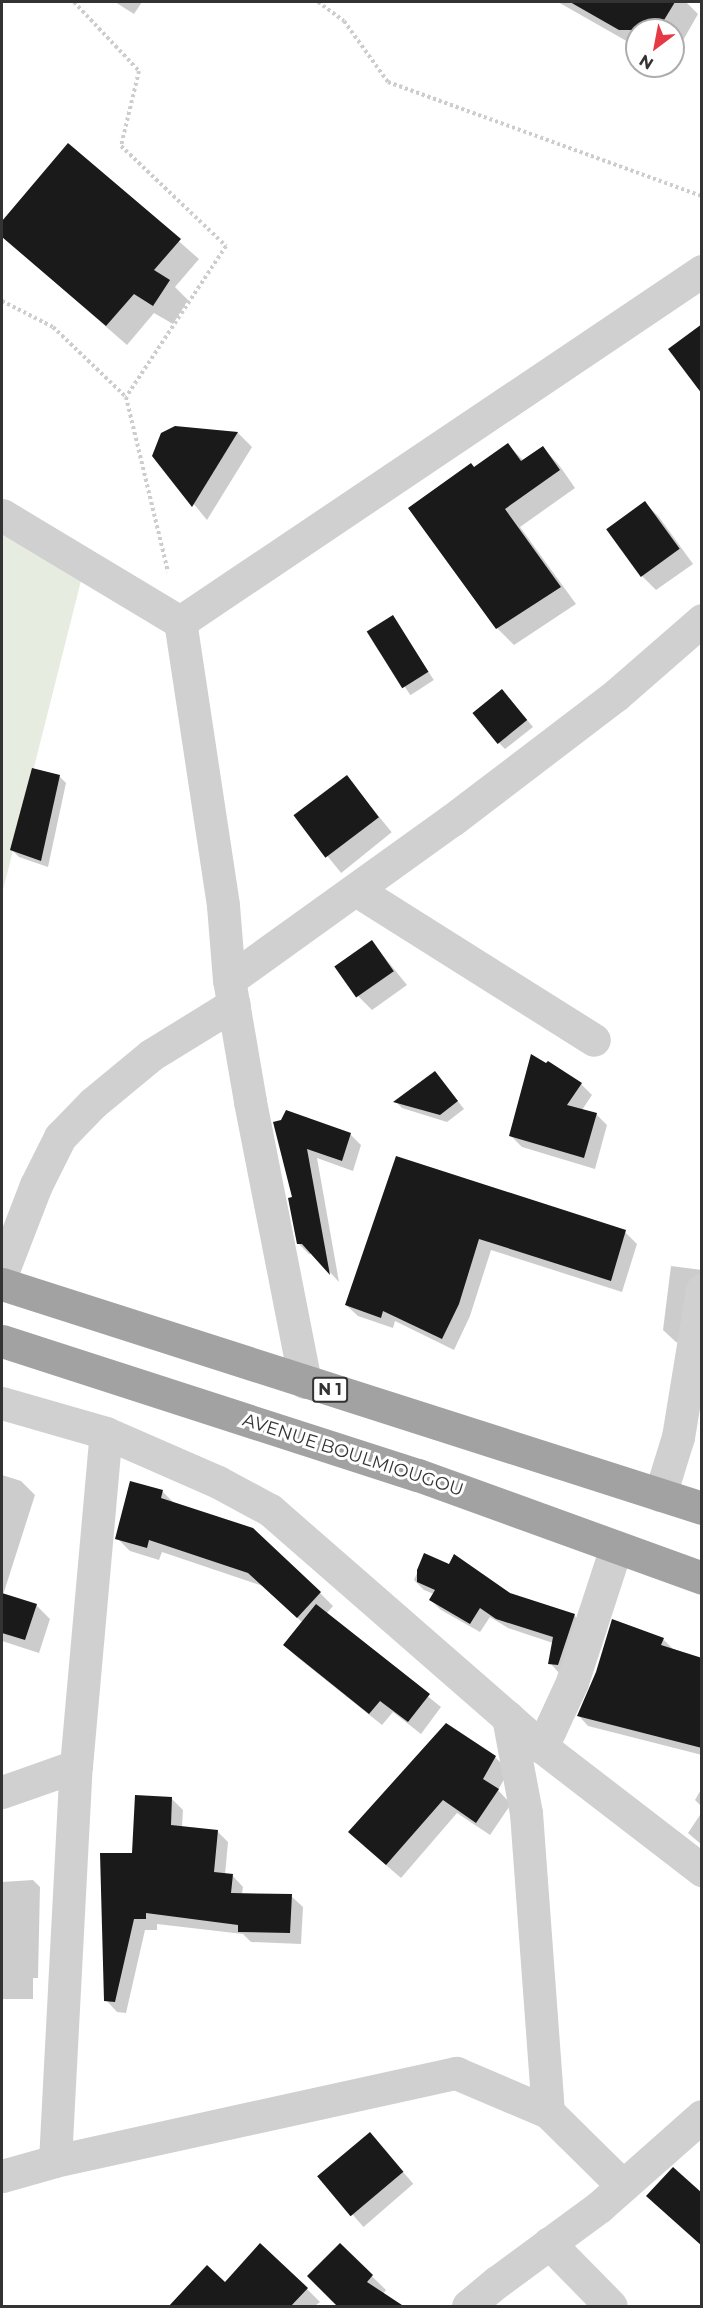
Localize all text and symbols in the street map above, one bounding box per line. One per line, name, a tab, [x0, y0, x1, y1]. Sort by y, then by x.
north arrow	[625, 18, 685, 78]
text: N	[636, 51, 657, 73]
road number: N 1	[312, 1377, 348, 1403]
street label: AVENUE BOULMIOUGOU	[240, 1409, 466, 1501]

